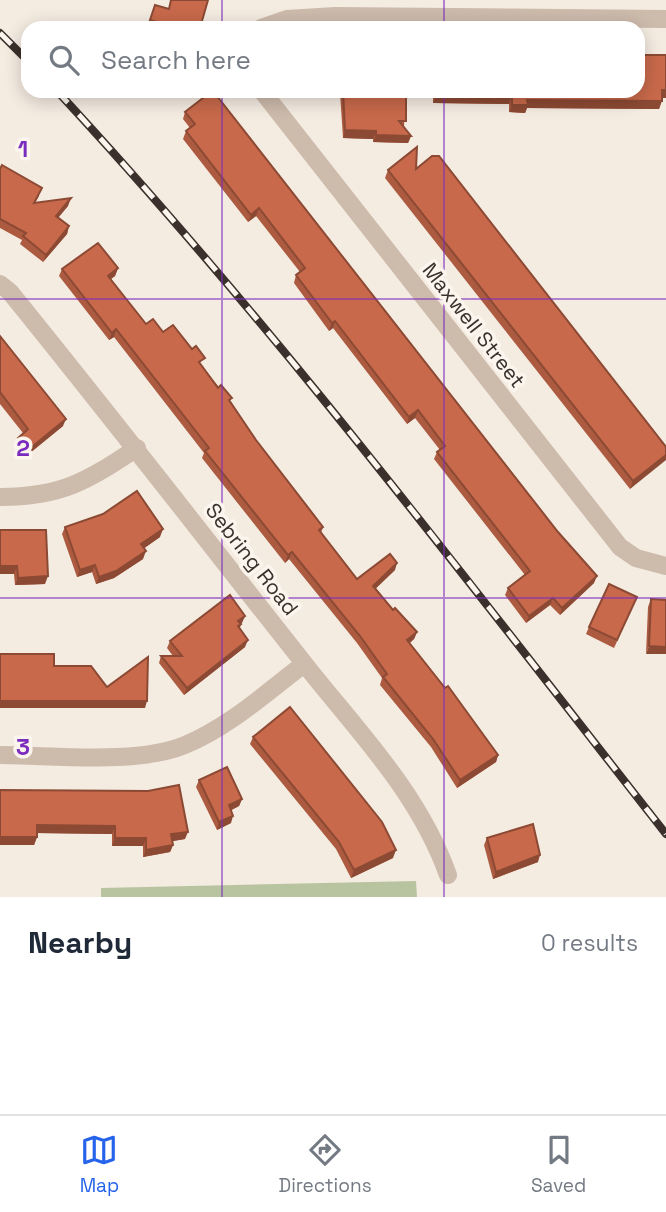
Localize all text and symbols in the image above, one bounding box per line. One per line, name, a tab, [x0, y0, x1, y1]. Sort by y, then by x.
search box	[21, 21, 645, 98]
icon: search	[45, 41, 83, 79]
text: Search here	[101, 43, 251, 77]
text: 1	[18, 134, 28, 164]
street label: Maxwell Street	[417, 257, 531, 393]
text: 2	[16, 433, 30, 463]
street label: Sebring Road	[200, 497, 304, 621]
text: 3	[16, 732, 30, 762]
text: Nearby	[28, 923, 132, 962]
text: 0 results	[541, 928, 638, 958]
tab: Map	[80, 1131, 119, 1198]
tab: Directions	[279, 1131, 372, 1198]
tab: Saved	[531, 1131, 586, 1198]

